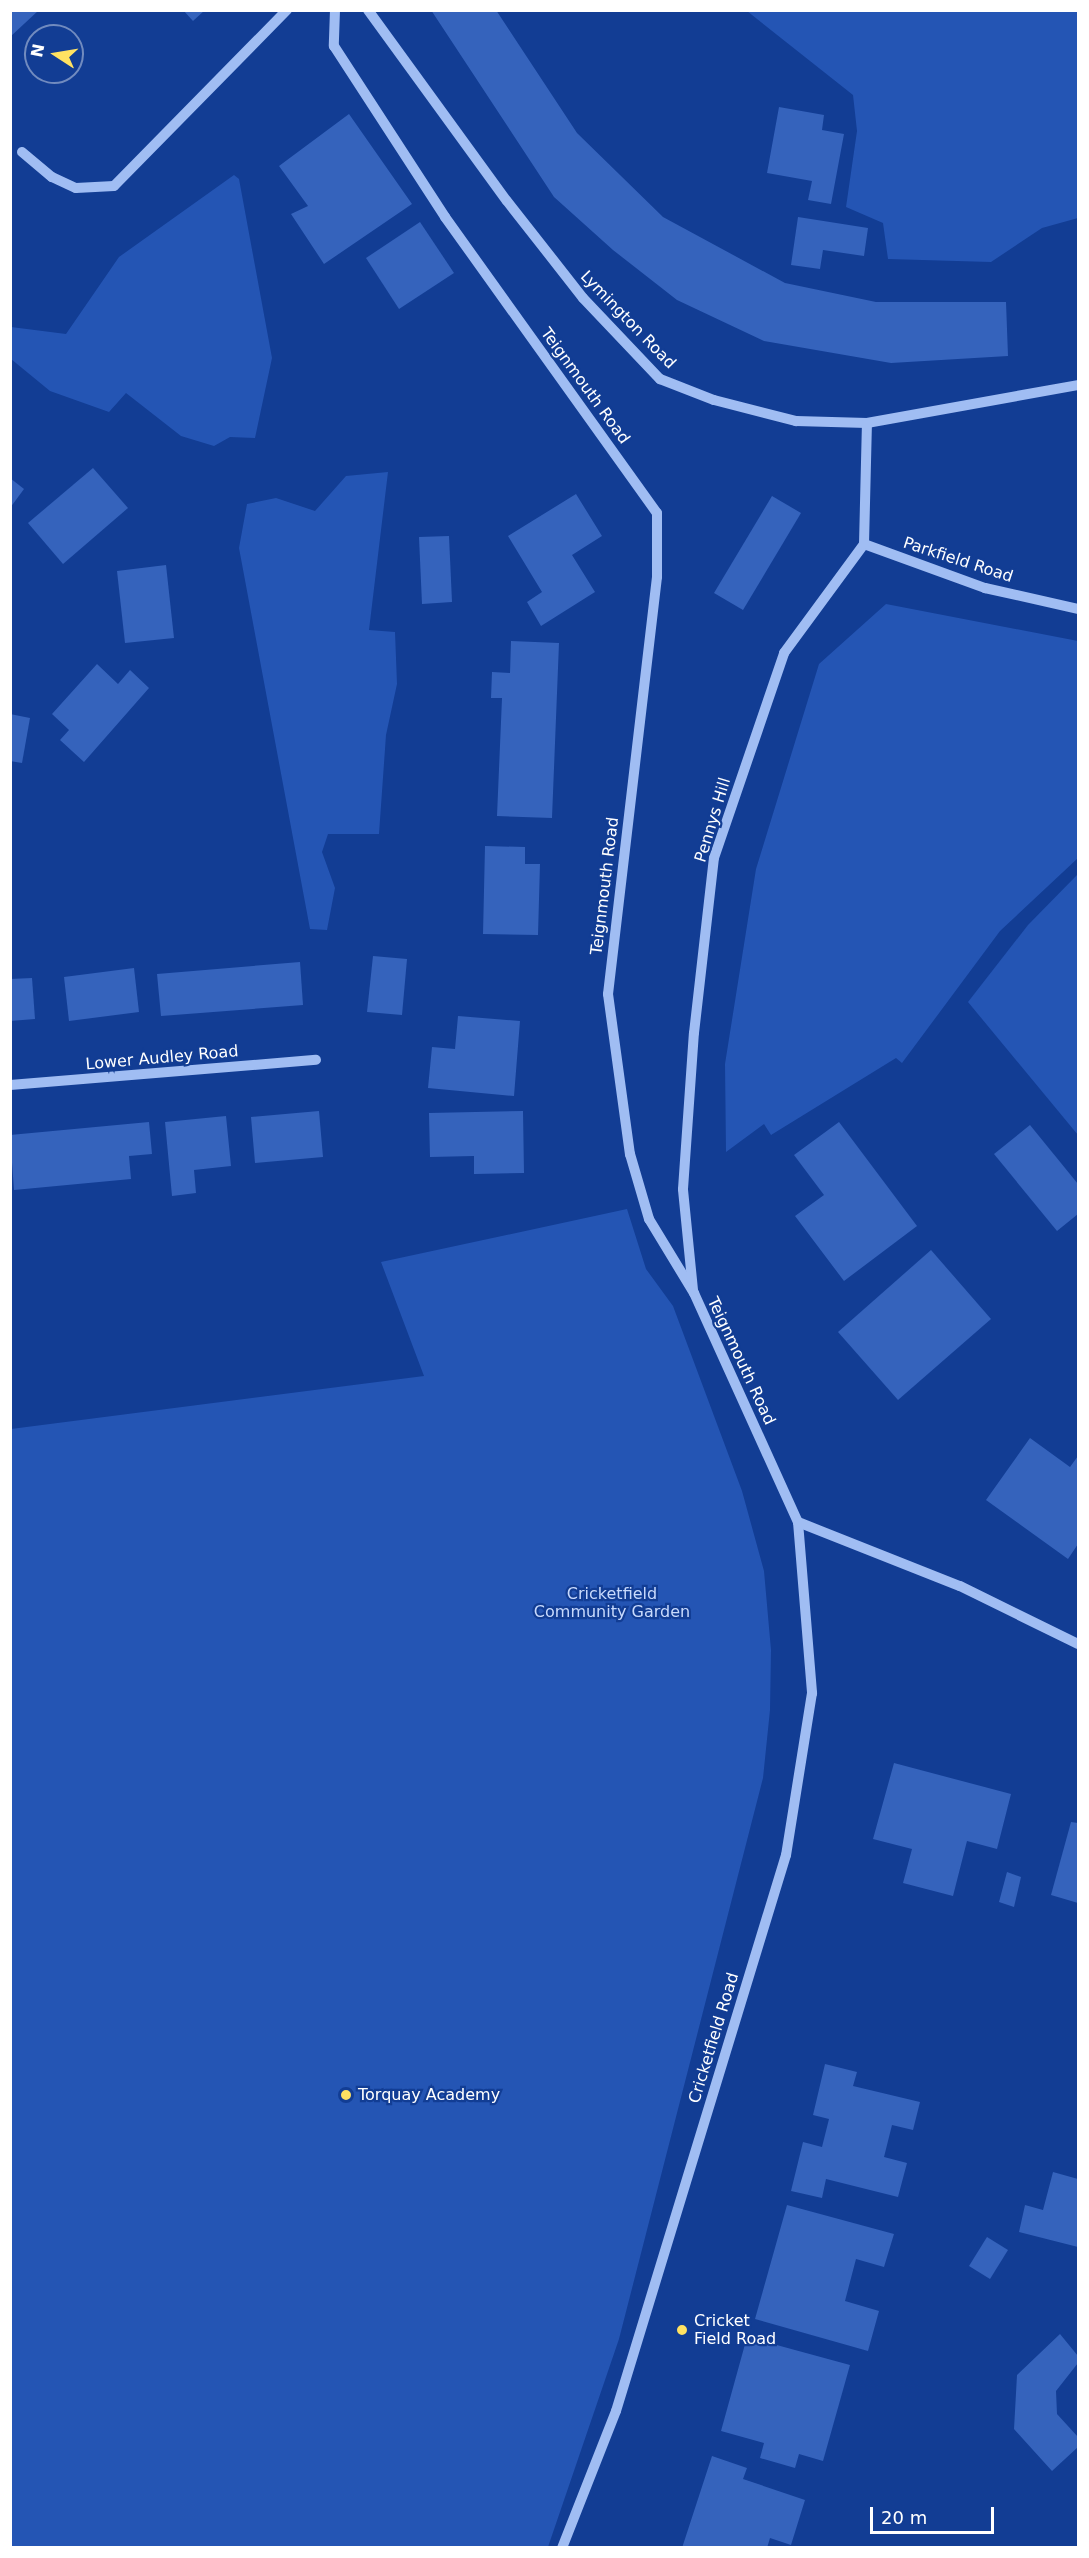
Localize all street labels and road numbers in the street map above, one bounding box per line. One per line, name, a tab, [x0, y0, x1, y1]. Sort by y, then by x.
street label: Lymington Road	[576, 267, 680, 373]
street label: Teignmouth Road	[536, 324, 634, 448]
street label: Parkfield Road	[901, 533, 1015, 587]
street label: Pennys Hill	[691, 775, 735, 865]
street label: Teignmouth Road	[587, 816, 623, 956]
street label: Lower Audley Road	[85, 1042, 239, 1074]
street label: Teignmouth Road	[703, 1294, 779, 1428]
street label: Cricketfield Road	[685, 1970, 743, 2106]

